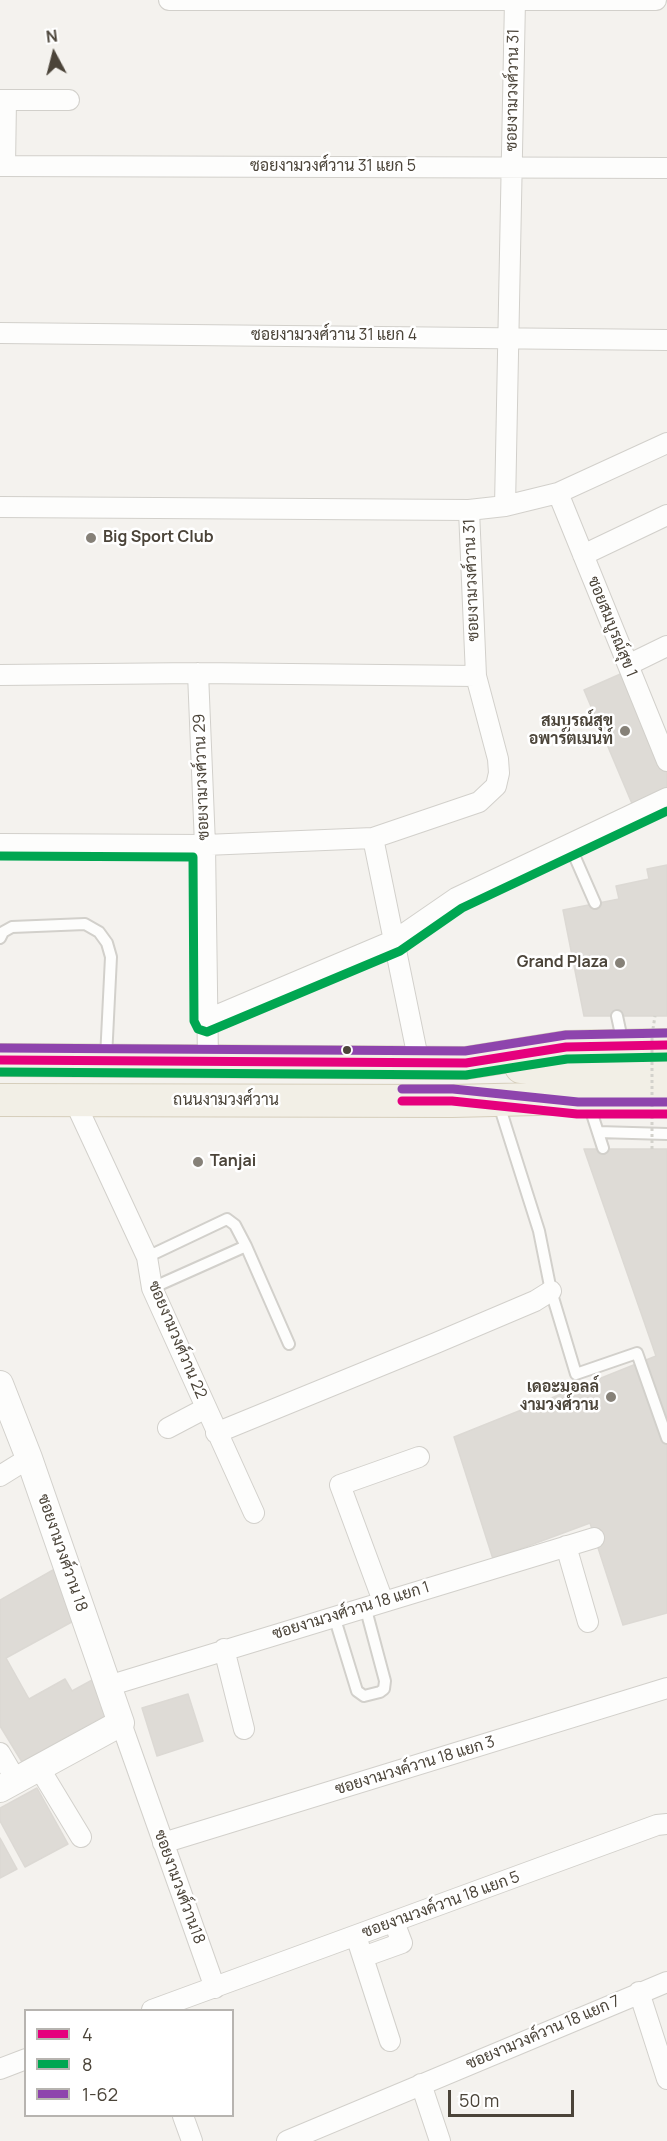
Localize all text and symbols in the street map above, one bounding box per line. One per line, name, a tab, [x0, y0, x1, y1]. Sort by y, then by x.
north arrow	[24, 24, 84, 84]
text: N	[45, 25, 59, 48]
street label: ซอยงามวงศ์วาน 31	[502, 28, 524, 152]
street label: ซอยงามวงศ์วาน 31 แยก 5	[250, 157, 416, 177]
street label: ซอยงามวงศ์วาน 31 แยก 4	[251, 326, 417, 346]
street label: ซอยงามวงศ์วาน 31	[460, 518, 484, 642]
place label: Big Sport Club	[103, 528, 214, 548]
marker: Big Sport Club	[84, 531, 98, 545]
street label: ซอยสมบูรณ์สุข 1	[583, 574, 641, 680]
place label: สมบูรณ์สุข อพาร์ตเมนท์	[529, 712, 613, 750]
street label: ซอยงามวงศ์วาน 29	[190, 713, 214, 841]
marker: สมบูรณ์สุข อพาร์ตเมนท์	[618, 724, 632, 738]
place label: Grand Plaza	[517, 953, 608, 973]
marker: Grand Plaza	[613, 956, 627, 970]
unlabelled marker	[341, 1044, 353, 1056]
street label: ถนนงามวงศ์วาน	[173, 1091, 279, 1111]
place label: Tanjai	[210, 1152, 256, 1172]
marker: Tanjai	[191, 1155, 205, 1169]
street label: ซอยงามวงศ์วาน 22	[144, 1278, 210, 1402]
place label: เดอะมอลล์ งามวงศ์วาน	[520, 1378, 599, 1416]
marker: เดอะมอลล์ งามวงศ์วาน	[604, 1390, 618, 1404]
street label: ซอยงามวงศ์วาน 18	[33, 1492, 91, 1614]
street label: ซอยงามวงศ์วาน 18 แยก 1	[270, 1578, 432, 1644]
street label: ซอยงามวงค์วาน 18 แยก 3	[333, 1733, 497, 1799]
street label: ซอยงามวงศ์วาน18	[149, 1827, 209, 1947]
street label: ซอยงามวงค์วาน 18 แยก 5	[359, 1868, 523, 1942]
street label: ซอยงามวงค์วาน 18 แยก 7	[463, 1992, 623, 2074]
legend	[24, 2009, 234, 2117]
text: 4	[82, 2022, 93, 2046]
text: 8	[82, 2052, 92, 2076]
scale bar	[451, 2078, 577, 2116]
text: 1-62	[82, 2082, 118, 2106]
text: 50 m	[459, 2088, 499, 2112]

